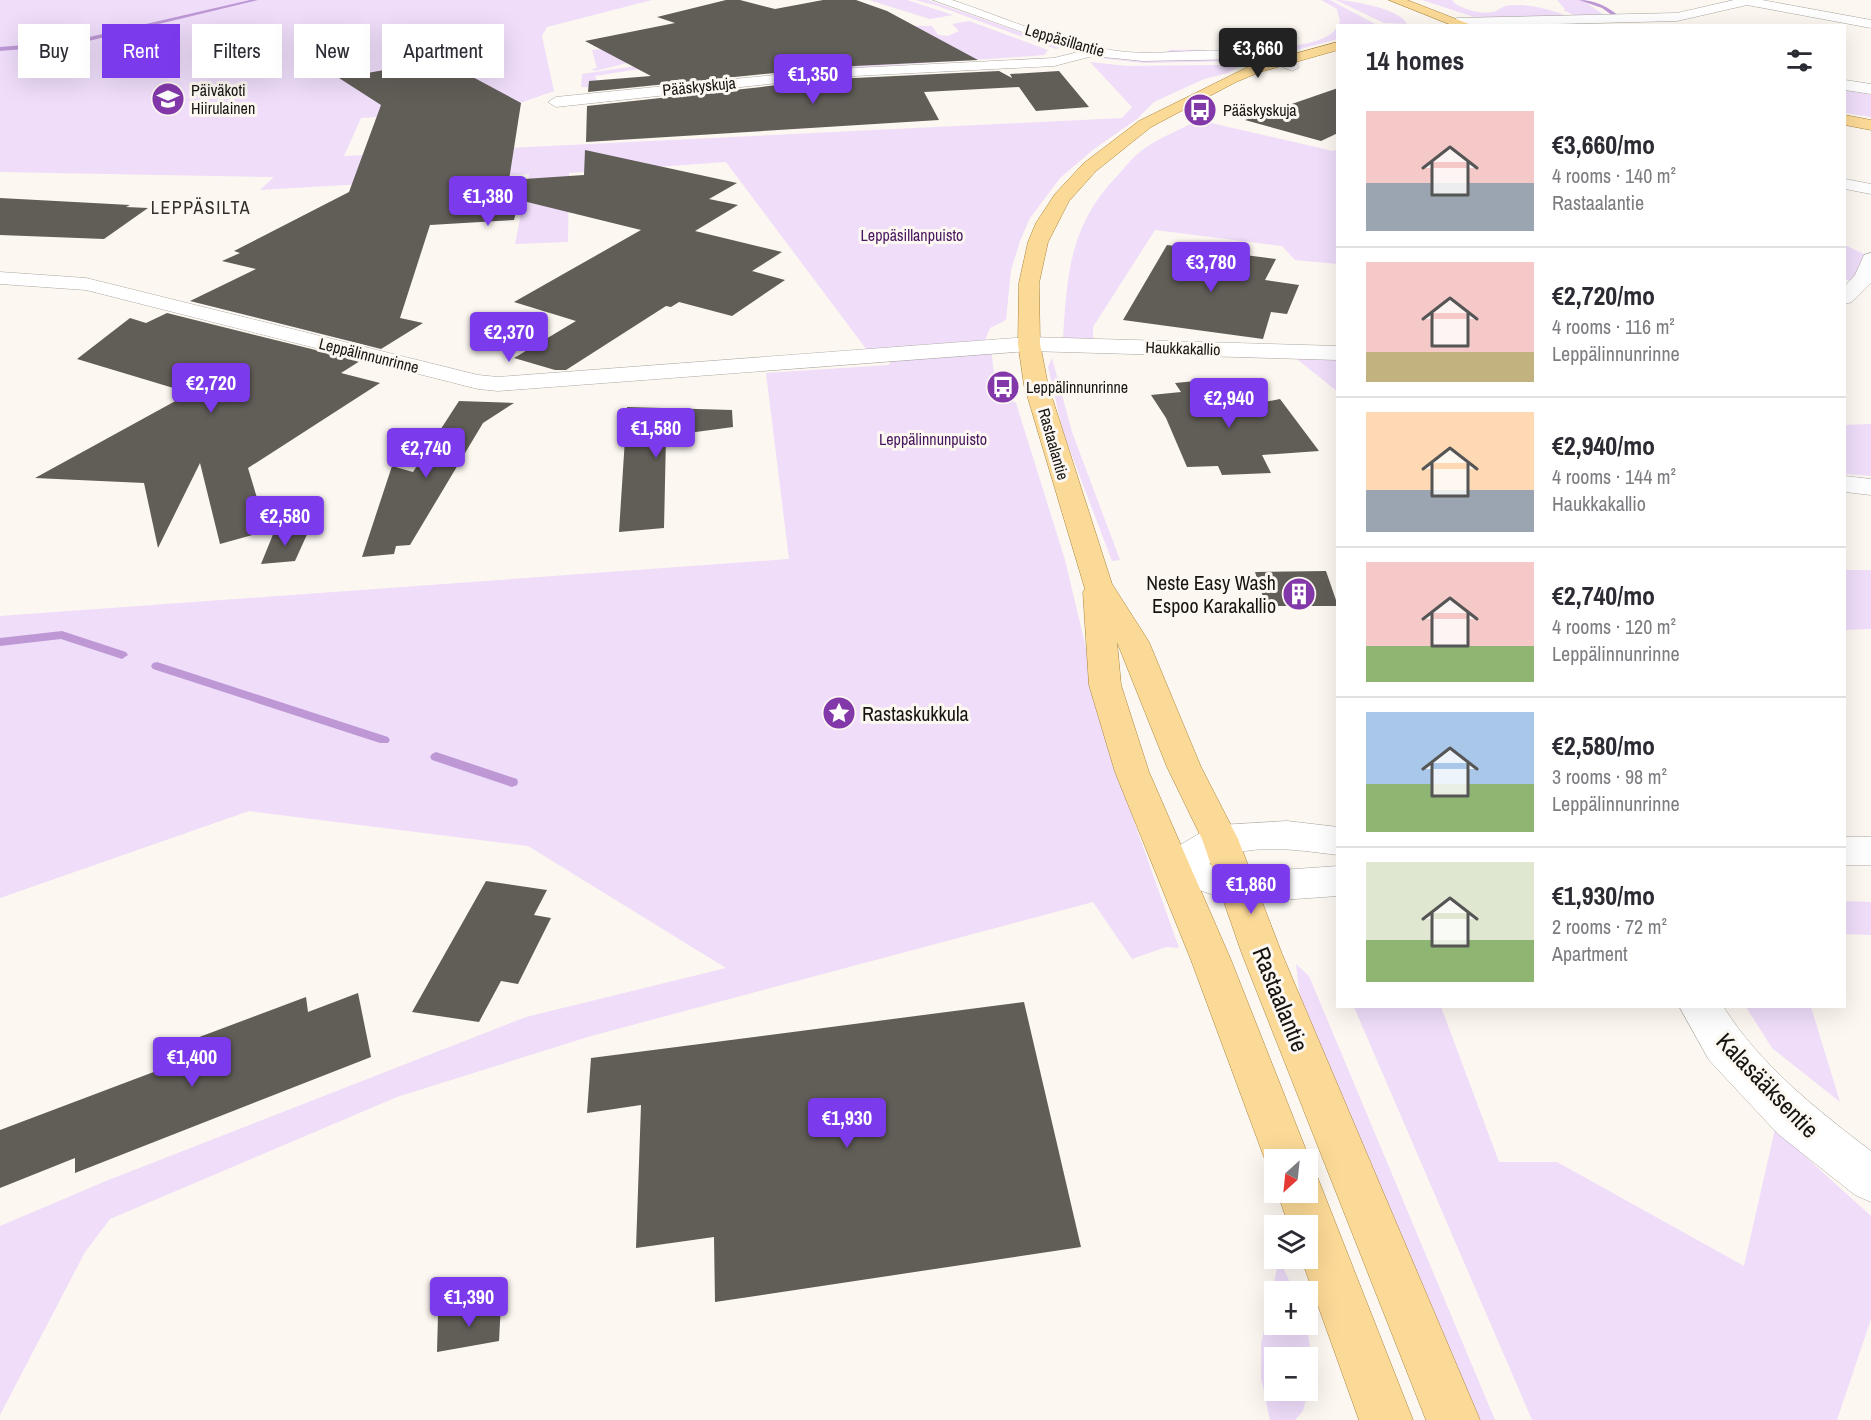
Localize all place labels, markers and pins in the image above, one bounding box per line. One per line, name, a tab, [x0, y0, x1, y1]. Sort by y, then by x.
pin: €3,660	[1209, 28, 1307, 79]
pin: €1,350	[764, 54, 862, 105]
place label: Päiväkoti Hiirulainen	[191, 79, 255, 119]
school or university icon: Päiväkoti Hiirulainen	[150, 81, 186, 117]
bus stop icon: Pääskyskuja	[1182, 92, 1218, 128]
place label: Pääskyskuja	[1223, 99, 1297, 121]
pin: €1,380	[439, 176, 537, 227]
pin: €3,780	[1162, 242, 1260, 293]
pin: €2,370	[460, 312, 558, 363]
pin: €2,720	[162, 363, 260, 414]
bus stop icon: Leppälinnunrinne	[985, 369, 1021, 405]
place label: Leppälinnunrinne	[1026, 376, 1128, 398]
pin: €2,940	[1180, 378, 1278, 429]
pin: €1,580	[607, 408, 705, 459]
pin: €2,740	[377, 428, 475, 479]
pin: €2,580	[236, 496, 334, 547]
place label: Neste Easy Wash Espoo Karakallio	[1146, 569, 1276, 619]
building icon: Neste Easy Wash Espoo Karakallio	[1281, 576, 1317, 612]
place icon: Rastaskukkula	[821, 695, 857, 731]
place label: Rastaskukkula	[862, 700, 969, 727]
pin: €1,860	[1202, 864, 1300, 915]
pin: €1,400	[143, 1037, 241, 1088]
pin: €1,930	[798, 1098, 896, 1149]
pin: €1,390	[420, 1277, 518, 1328]

